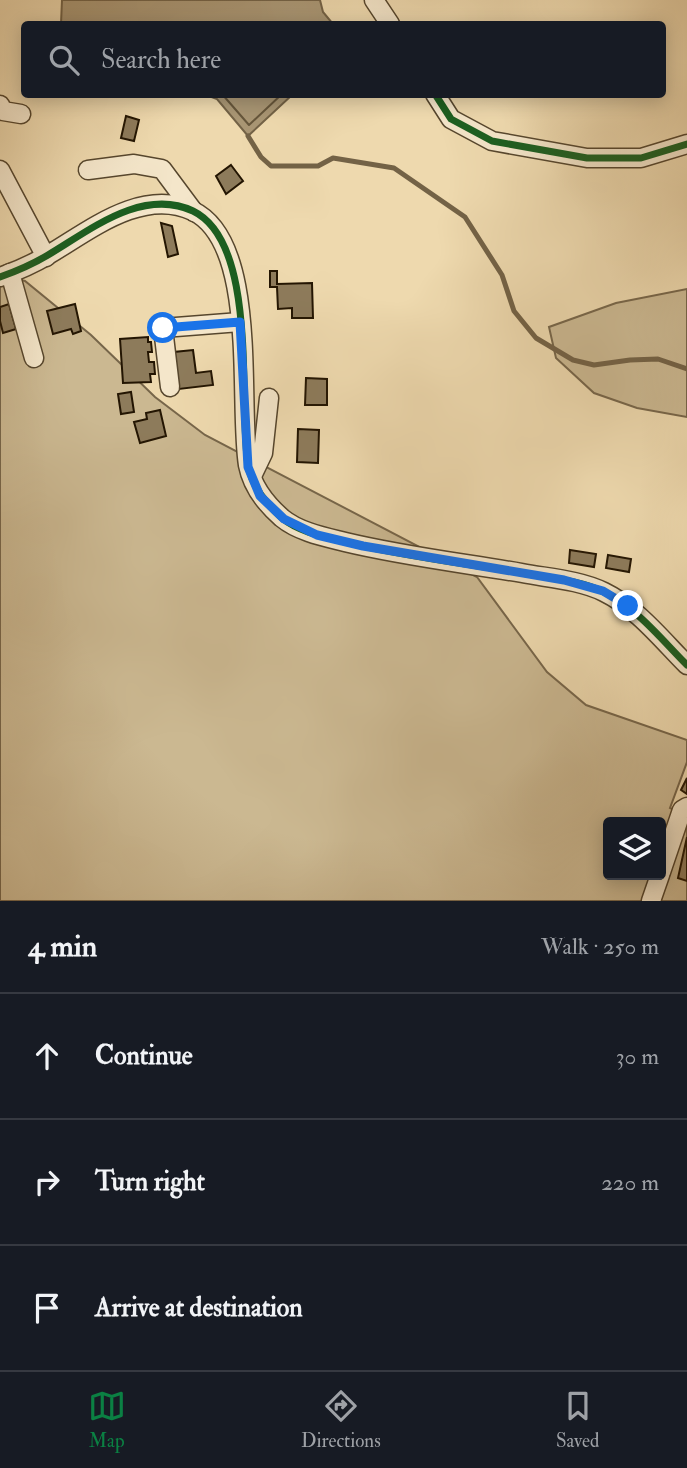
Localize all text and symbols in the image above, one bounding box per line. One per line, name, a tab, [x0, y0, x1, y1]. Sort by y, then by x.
search box	[21, 21, 666, 98]
icon: search	[45, 41, 83, 79]
text: Search here	[101, 44, 221, 76]
route start	[147, 312, 178, 343]
route end	[612, 590, 643, 621]
map controls	[603, 817, 666, 880]
button: layers	[603, 817, 666, 880]
text: 4 min	[28, 928, 97, 965]
text: Walk · 250 m	[541, 932, 659, 961]
icon: ahead	[28, 1037, 66, 1075]
text: Continue	[95, 1040, 193, 1072]
text: 30 m	[616, 1042, 659, 1071]
icon: right	[28, 1163, 66, 1201]
text: Turn right	[95, 1166, 205, 1198]
text: 220 m	[601, 1168, 659, 1197]
icon: arrive	[28, 1289, 66, 1327]
text: Arrive at destination	[95, 1292, 303, 1324]
tab: Map	[88, 1387, 126, 1453]
tab: Directions	[301, 1387, 381, 1453]
tab: Saved	[556, 1387, 599, 1453]

